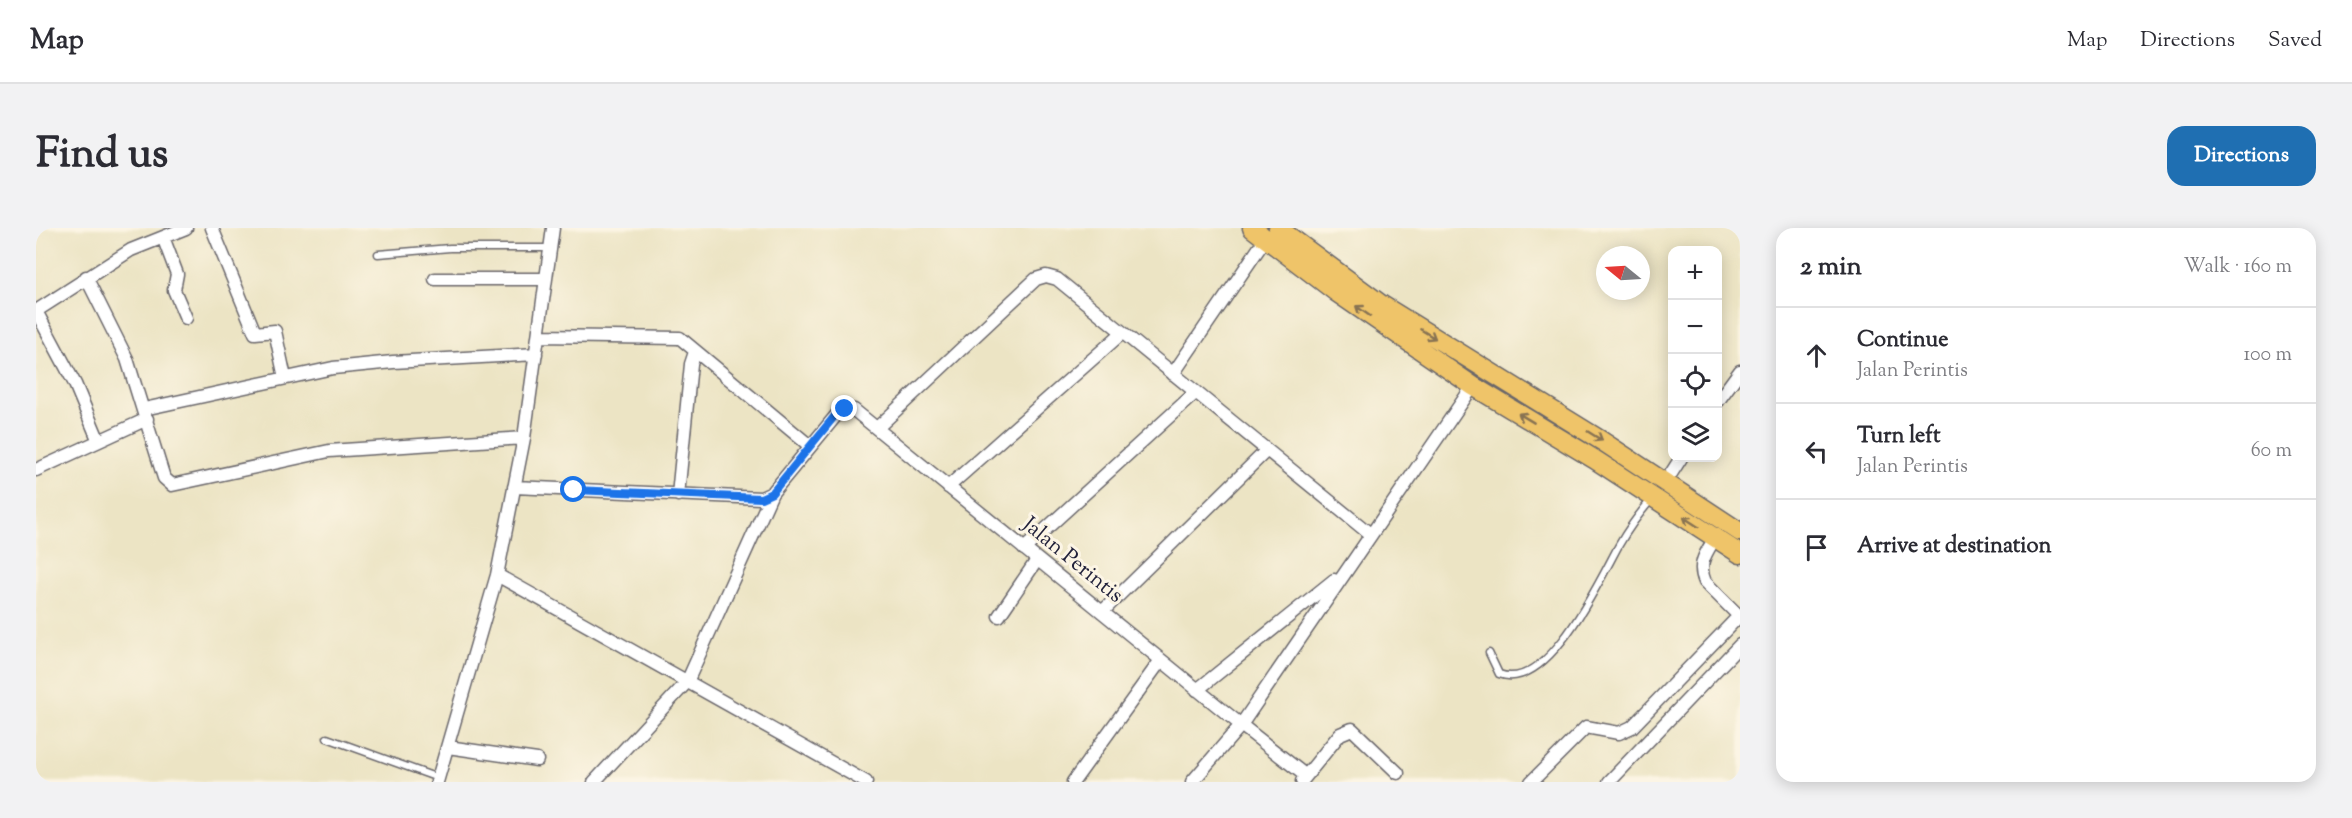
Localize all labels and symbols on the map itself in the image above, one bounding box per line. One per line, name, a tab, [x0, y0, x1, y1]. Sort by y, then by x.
north arrow	[1596, 246, 1650, 300]
one-way arrow	[1356, 305, 1372, 317]
one-way arrow	[1420, 327, 1437, 340]
route end	[831, 395, 857, 421]
one-way arrow	[1518, 412, 1535, 424]
one-way arrow	[1586, 430, 1603, 443]
route start	[560, 476, 586, 502]
street label: Jalan Perintis	[1014, 510, 1129, 612]
one-way arrow	[1683, 516, 1700, 528]

